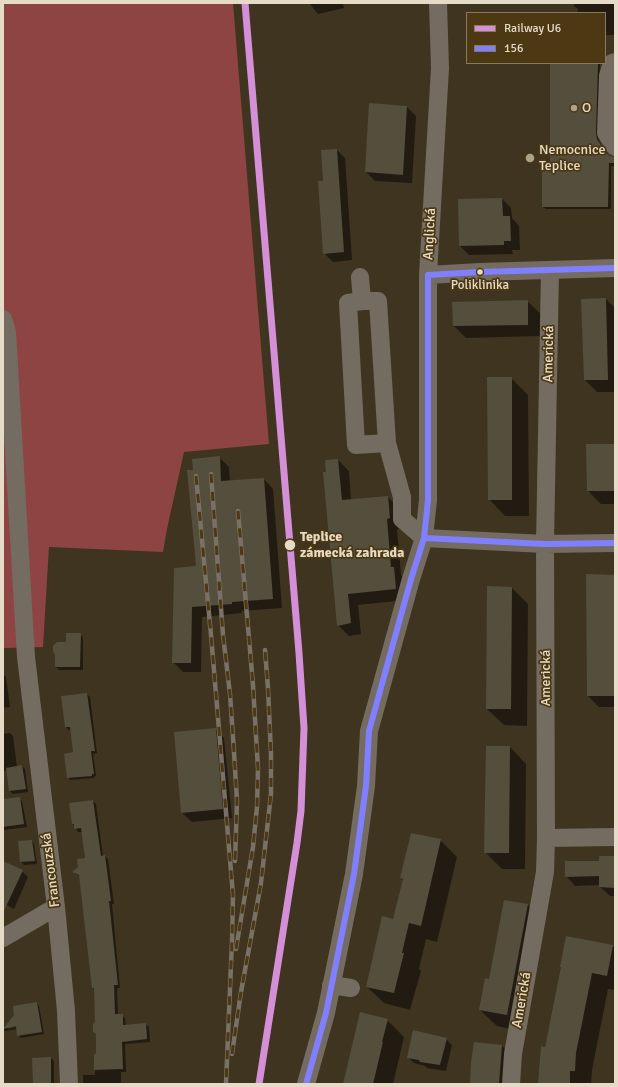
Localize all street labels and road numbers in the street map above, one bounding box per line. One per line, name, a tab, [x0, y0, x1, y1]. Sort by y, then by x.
street label: Anglická	[420, 208, 440, 260]
street label: Americká	[540, 326, 558, 382]
street label: Americká	[538, 650, 554, 706]
street label: Francouzská	[38, 832, 64, 908]
street label: Americká	[509, 971, 535, 1029]

